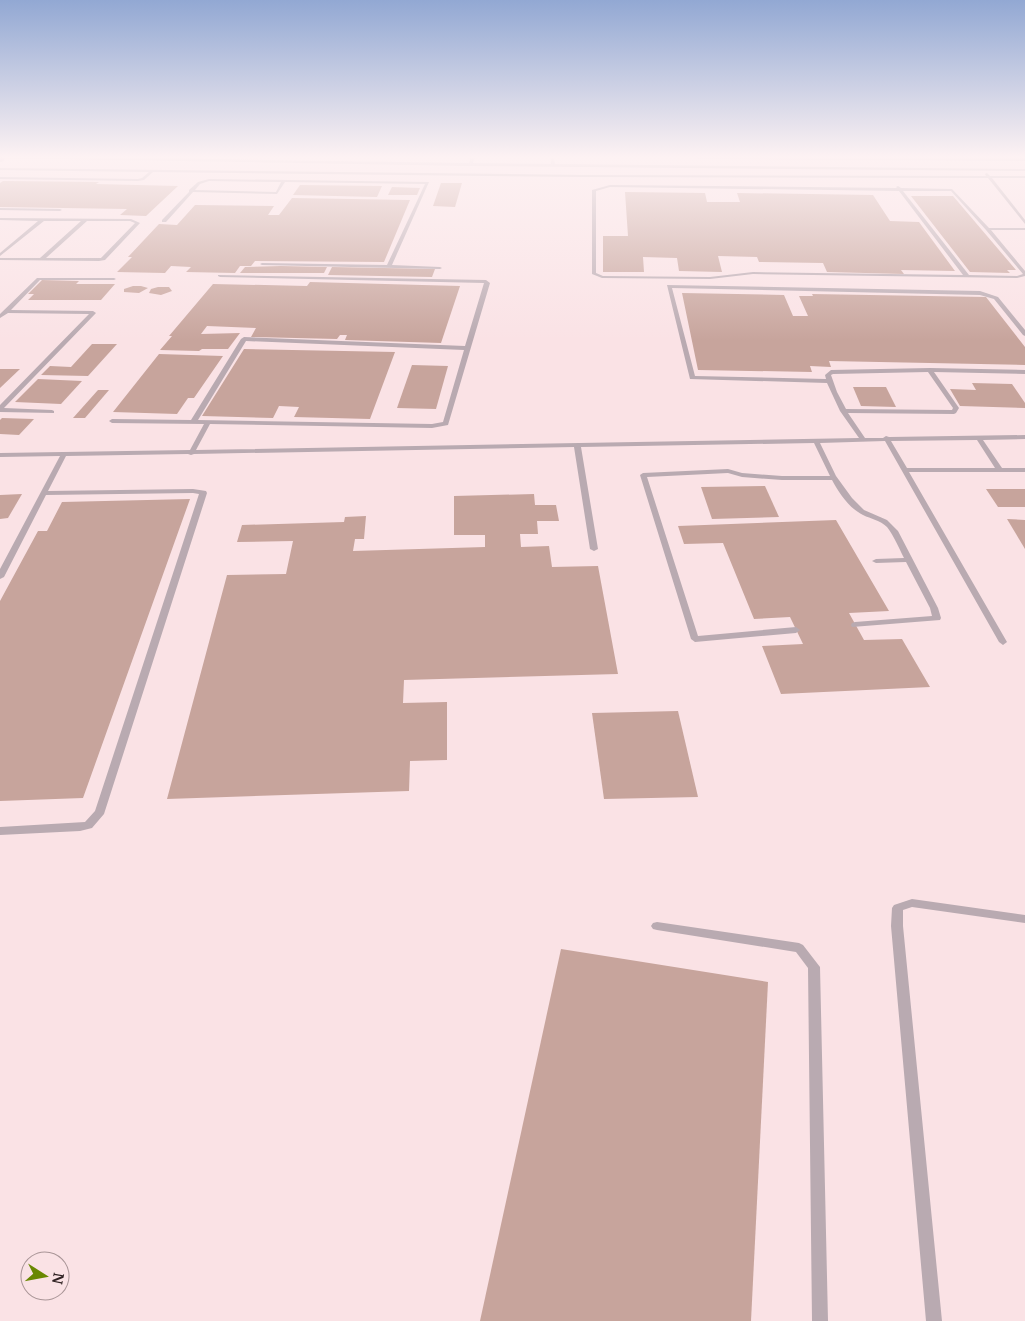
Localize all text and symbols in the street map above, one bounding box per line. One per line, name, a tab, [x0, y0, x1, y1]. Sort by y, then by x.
north arrow	[20, 1251, 70, 1301]
text: N	[48, 1271, 68, 1286]

